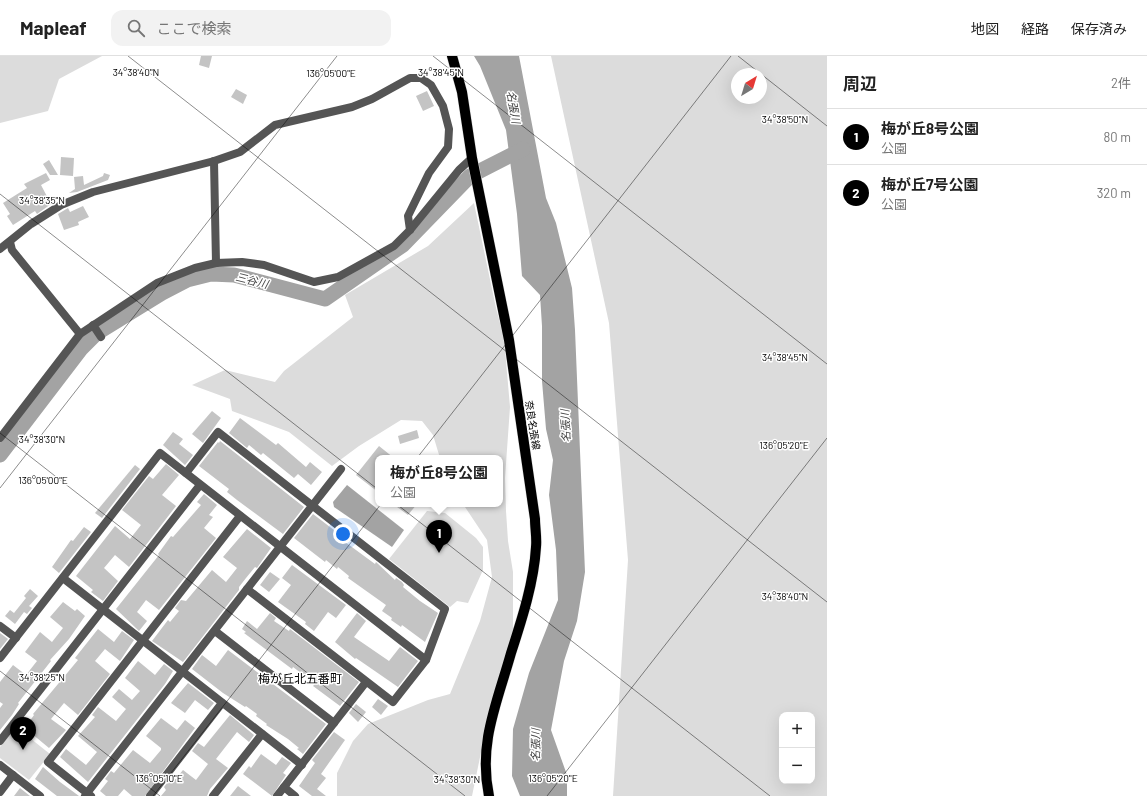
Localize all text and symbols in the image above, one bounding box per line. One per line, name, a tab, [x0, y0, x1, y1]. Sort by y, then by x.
search box	[111, 10, 391, 46]
text: Mapleaf	[20, 16, 87, 39]
icon: search	[125, 17, 147, 39]
text: ここで検索	[157, 19, 232, 37]
text: 地図	[971, 20, 999, 37]
text: 経路	[1021, 20, 1049, 37]
text: 保存済み	[1071, 20, 1127, 37]
text: 34°38'40"N	[113, 66, 159, 78]
text: 34°38'45"N	[418, 66, 464, 78]
text: 136°05'00"E	[306, 67, 356, 79]
north arrow	[731, 68, 767, 104]
text: 周辺	[843, 73, 877, 93]
text: 2件	[1111, 75, 1131, 91]
water label: 名張川	[505, 90, 523, 125]
text: 34°38'50"N	[762, 113, 808, 125]
text: 梅が丘8号公園	[881, 119, 979, 137]
text: 1	[854, 129, 858, 145]
text: 80 m	[1104, 129, 1131, 145]
text: 公園	[881, 140, 907, 156]
text: 梅が丘7号公園	[881, 175, 978, 193]
text: 2	[852, 185, 860, 201]
text: 320 m	[1097, 185, 1131, 201]
text: 34°38'35"N	[19, 194, 65, 206]
text: 公園	[881, 196, 907, 212]
water label: 三谷川	[234, 270, 271, 291]
text: 34°38'45"N	[762, 351, 808, 363]
street label: 奈良名張線	[523, 399, 543, 451]
water label: 名張川	[558, 408, 572, 443]
text: 34°38'30"N	[19, 433, 65, 445]
text: 136°05'20"E	[759, 439, 809, 451]
popup	[375, 455, 503, 507]
text: 梅が丘8号公園	[390, 463, 488, 481]
text: 136°05'00"E	[18, 474, 68, 486]
text: 公園	[390, 484, 416, 500]
pin: 1	[426, 520, 452, 553]
your location	[333, 524, 353, 544]
text: 34°38'40"N	[762, 590, 808, 602]
text: 34°38'25"N	[19, 671, 65, 683]
district label: 梅が丘北五番町	[258, 671, 342, 685]
map controls	[779, 712, 815, 784]
button: +	[779, 712, 815, 748]
pin: 2	[10, 717, 36, 750]
water label: 名張川	[528, 727, 542, 762]
button: −	[779, 748, 815, 784]
text: 136°05'10"E	[135, 772, 183, 784]
text: 136°05'20"E	[528, 772, 578, 784]
text: 34°38'30"N	[434, 773, 480, 785]

